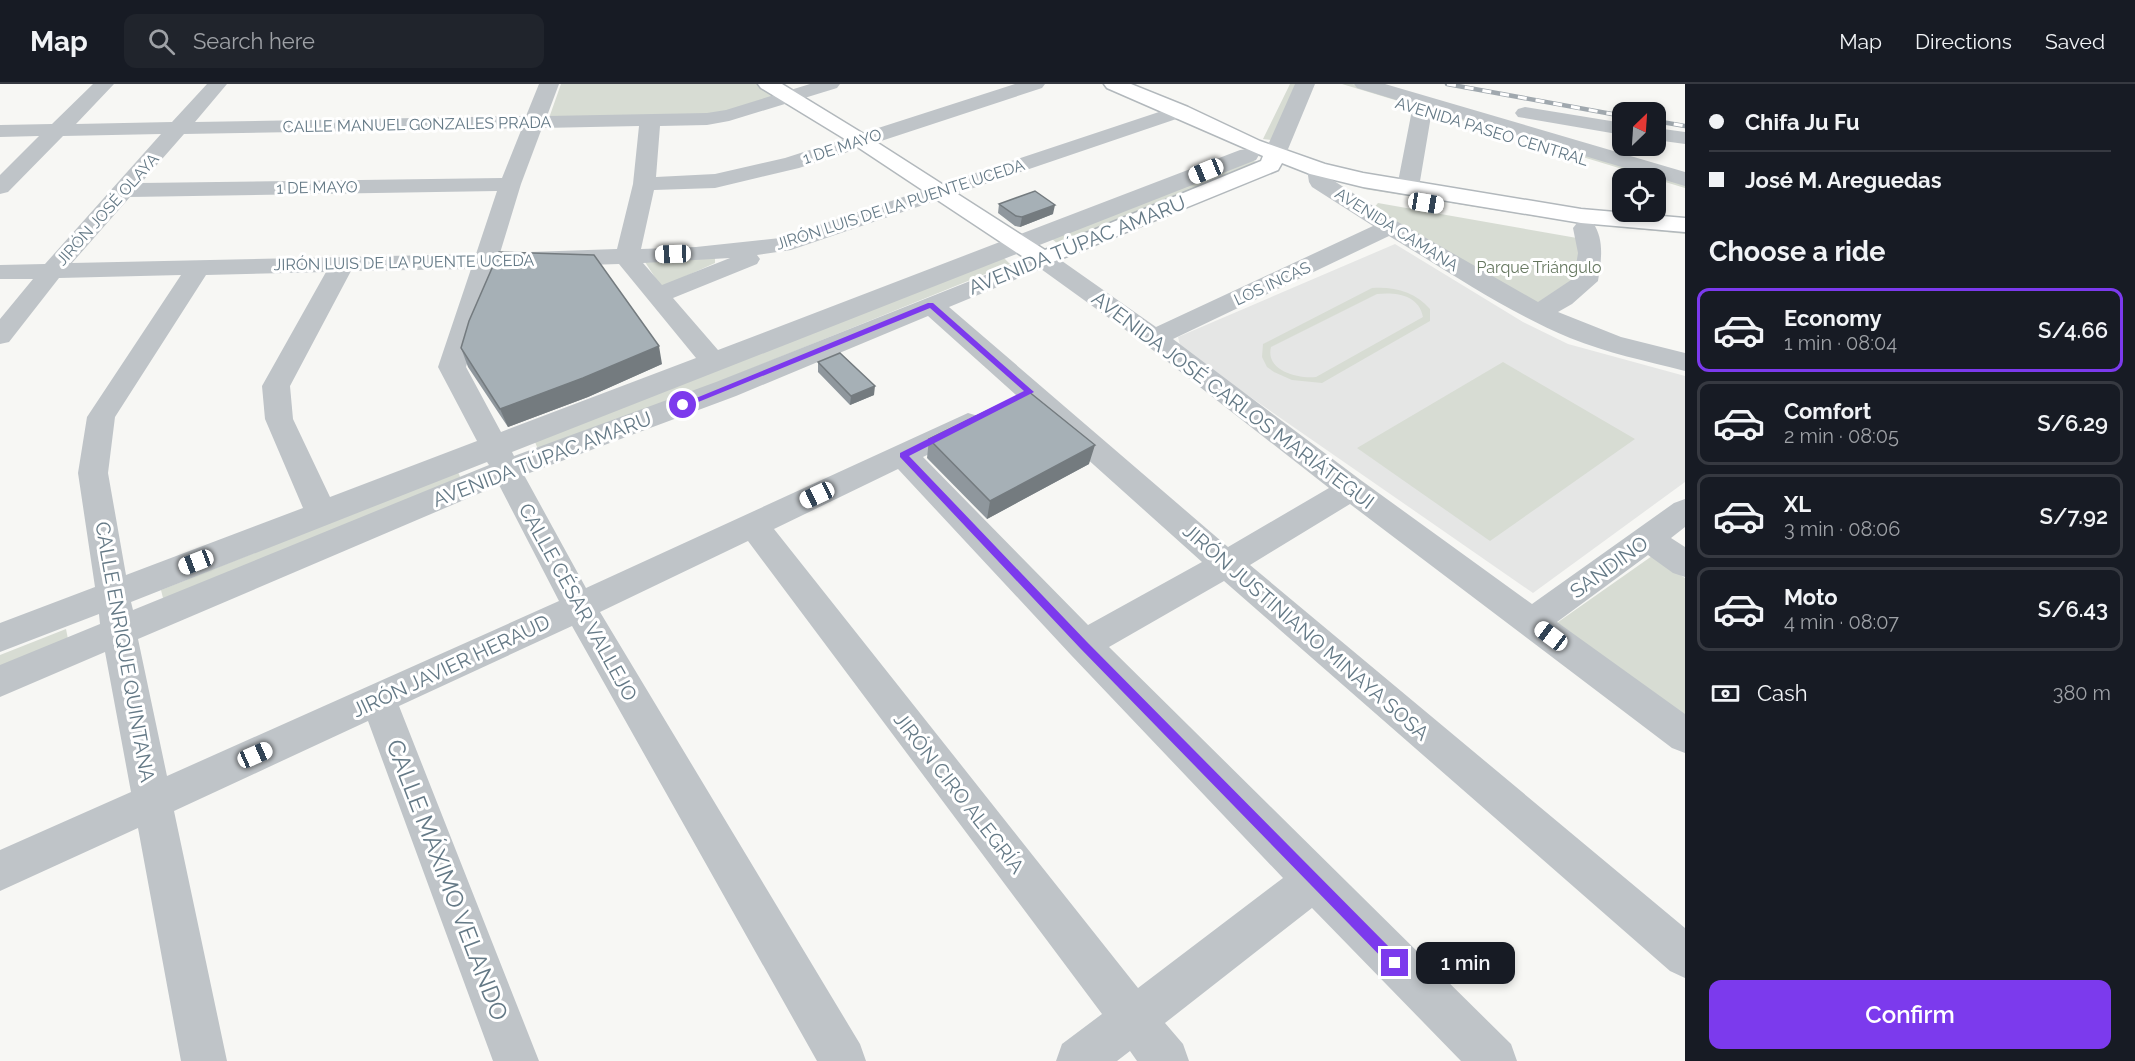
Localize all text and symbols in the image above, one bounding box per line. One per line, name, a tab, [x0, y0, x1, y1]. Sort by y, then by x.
search box	[124, 14, 544, 68]
text: Map	[30, 25, 88, 58]
icon: search	[145, 25, 178, 58]
text: Search here	[193, 28, 315, 54]
text: Map	[1839, 29, 1882, 54]
text: Directions	[1915, 29, 2012, 54]
text: Saved	[2045, 29, 2105, 54]
street label: AVENIDA PASEO CENTRAL	[1393, 93, 1591, 170]
north arrow	[1612, 102, 1666, 156]
map controls	[1612, 102, 1666, 222]
text: Chifa Ju Fu	[1745, 109, 1860, 135]
street label: CALLE MANUEL GONZALES PRADA	[283, 113, 552, 136]
street label: 1 DE MAYO	[800, 125, 884, 168]
street label: JIRÓN JOSÉ OLAYA	[51, 149, 163, 269]
street label: JIRÓN LUIS DE LA PUENTE UCEDA	[773, 154, 1027, 254]
car	[1186, 156, 1226, 186]
text: José M. Areguedas	[1745, 167, 1942, 193]
button: locate	[1612, 168, 1666, 222]
street label: 1 DE MAYO	[276, 177, 358, 198]
street label: AVENIDA CAMANA	[1332, 184, 1462, 275]
street label: AVENIDA TÚPAC AMARU	[965, 190, 1189, 300]
car	[1407, 191, 1445, 215]
text: Choose a ride	[1709, 236, 1885, 267]
car	[655, 244, 691, 264]
street label: JIRÓN LUIS DE LA PUENTE UCEDA	[274, 250, 535, 274]
street label: LOS INCAS	[1231, 257, 1314, 309]
park label: Parque Triángulo	[1476, 258, 1602, 277]
street label: AVENIDA JOSÉ CARLOS MARIÁTEGUI	[1087, 286, 1379, 514]
icon: car	[1712, 303, 1766, 357]
text: Economy	[1784, 305, 1882, 331]
text: S/4.66	[2038, 317, 2108, 343]
text: 1 min · 08:04	[1784, 331, 1897, 355]
route start	[669, 391, 696, 418]
icon: car	[1712, 396, 1766, 450]
text: Comfort	[1784, 398, 1871, 424]
street label: AVENIDA TÚPAC AMARU	[429, 406, 655, 512]
text: S/6.29	[2037, 410, 2108, 436]
text: 2 min · 08:05	[1784, 424, 1899, 448]
car	[797, 479, 837, 511]
icon: car	[1712, 489, 1766, 543]
text: XL	[1784, 491, 1811, 517]
street label: CALLE CÉSAR VALLEJO	[514, 499, 642, 705]
text: S/7.92	[2039, 503, 2108, 529]
text: 3 min · 08:06	[1784, 517, 1900, 541]
street label: JIRÓN JUSTINIANO MINAYA SOSA	[1178, 519, 1434, 746]
street label: CALLE ENRIQUE QUINTANA	[90, 520, 160, 785]
street label: SANDINO	[1565, 531, 1653, 603]
car	[176, 547, 216, 577]
icon: car	[1712, 582, 1766, 636]
text: Moto	[1784, 584, 1838, 610]
text: S/6.43	[2038, 596, 2108, 622]
street label: JIRÓN JAVIER HERAUD	[348, 610, 554, 722]
text: 4 min · 08:07	[1784, 610, 1899, 634]
car	[1531, 618, 1571, 654]
icon: cash	[1709, 677, 1742, 710]
text: Cash	[1757, 680, 1808, 706]
text: 380 m	[2053, 681, 2111, 705]
street label: JIRÓN CIRO ALEGRÍA	[889, 708, 1030, 879]
street label: CALLE MÁXIMO VELANDO	[380, 735, 515, 1024]
car	[235, 739, 275, 771]
callout: 1 min	[1416, 942, 1515, 984]
route end	[1381, 949, 1408, 976]
text: 1 min	[1441, 951, 1490, 975]
button: Confirm	[1709, 980, 2111, 1049]

